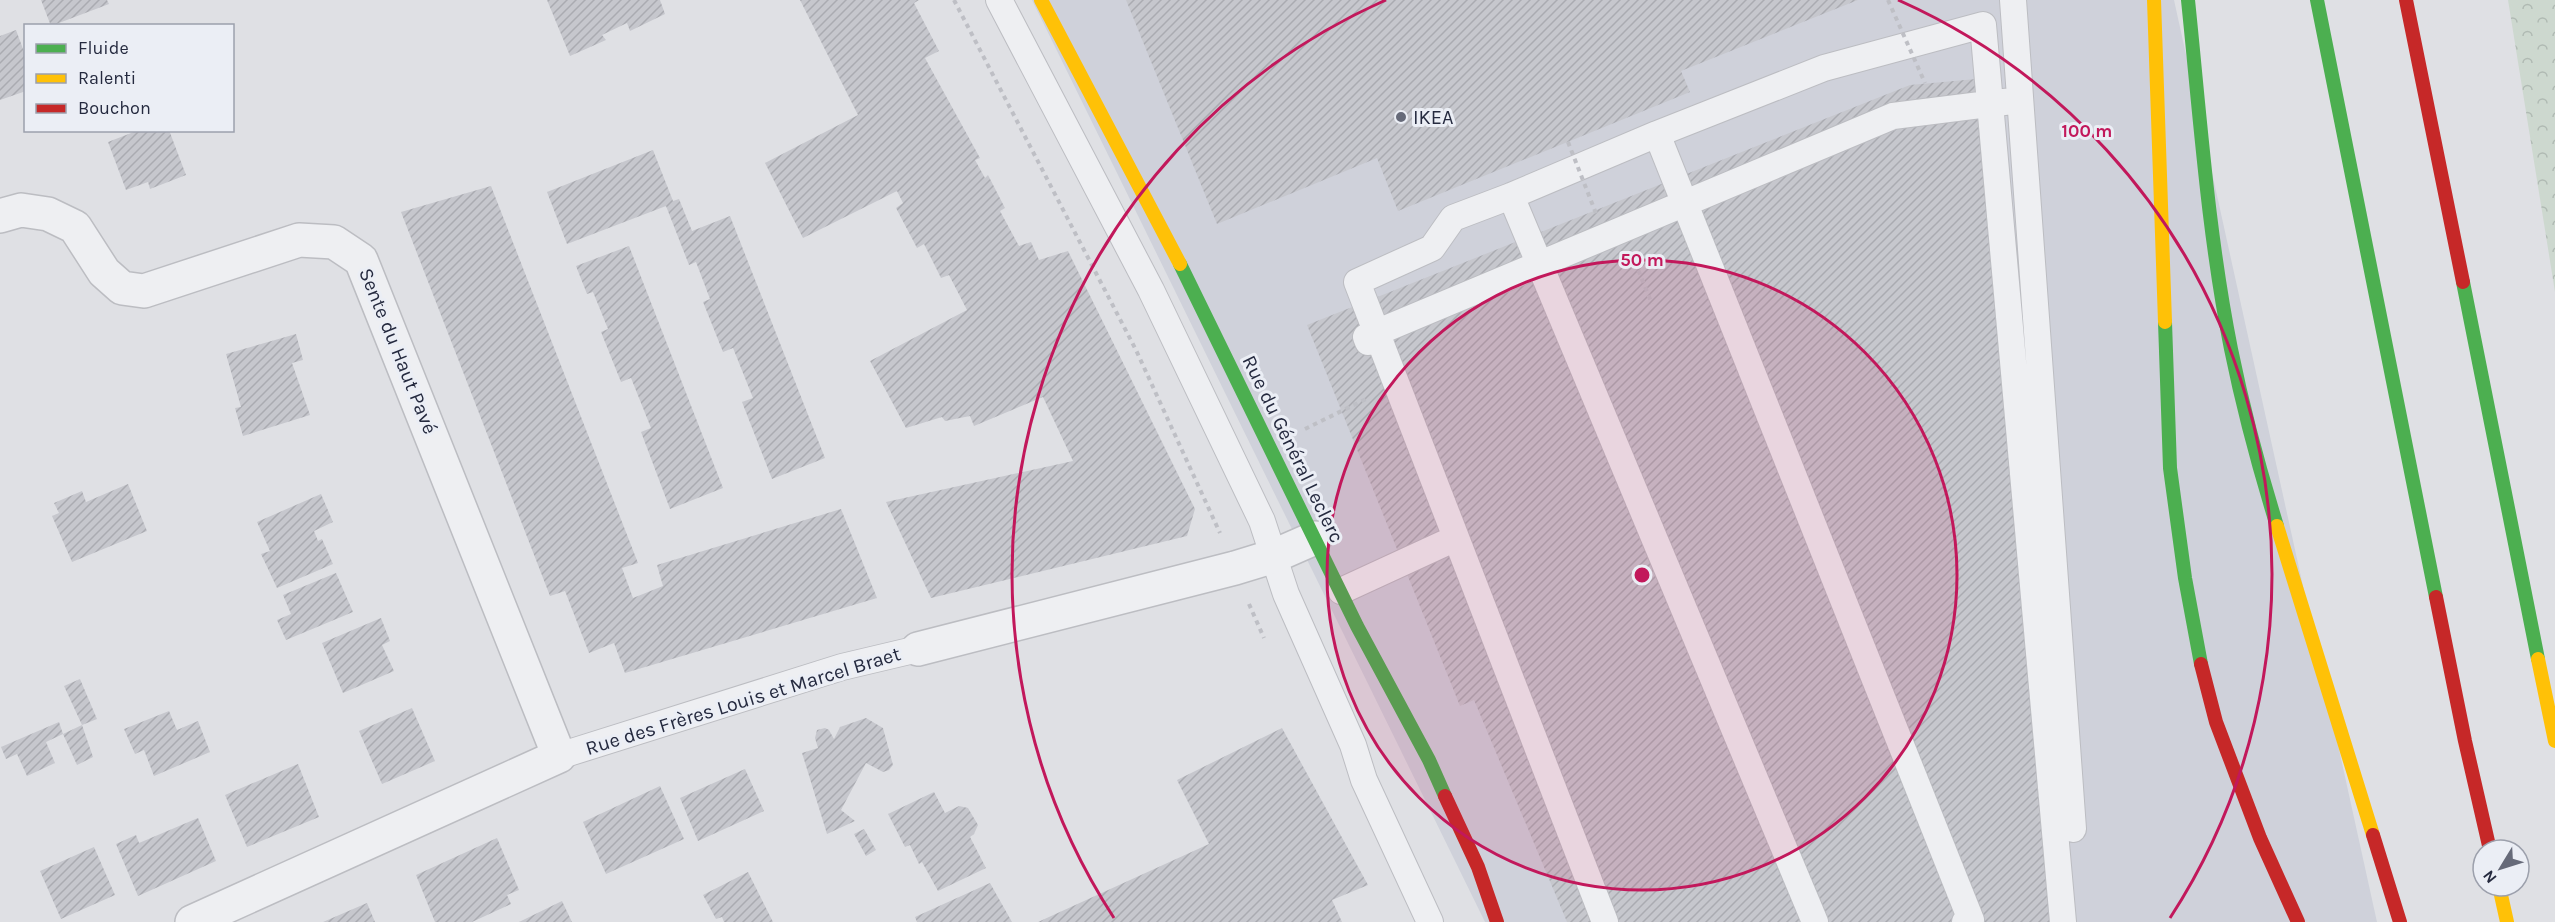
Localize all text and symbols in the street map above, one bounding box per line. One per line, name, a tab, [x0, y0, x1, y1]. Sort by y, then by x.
legend	[24, 24, 234, 132]
text: Fluide	[78, 37, 129, 59]
text: Ralenti	[78, 67, 136, 89]
text: Bouchon	[78, 97, 151, 119]
place label: IKEA	[1413, 106, 1453, 129]
marker: IKEA	[1394, 110, 1408, 124]
text: 100 m	[2062, 120, 2112, 142]
text: 50 m	[1620, 249, 1664, 271]
street label: Sente du Haut Pavé	[354, 265, 442, 437]
street label: Rue du Général Leclerc	[1238, 352, 1348, 546]
centre of rings	[1632, 565, 1652, 585]
street label: Rue des Frères Louis et Marcel Braet	[583, 642, 904, 760]
north arrow	[2471, 838, 2531, 898]
text: N	[2479, 867, 2501, 887]

